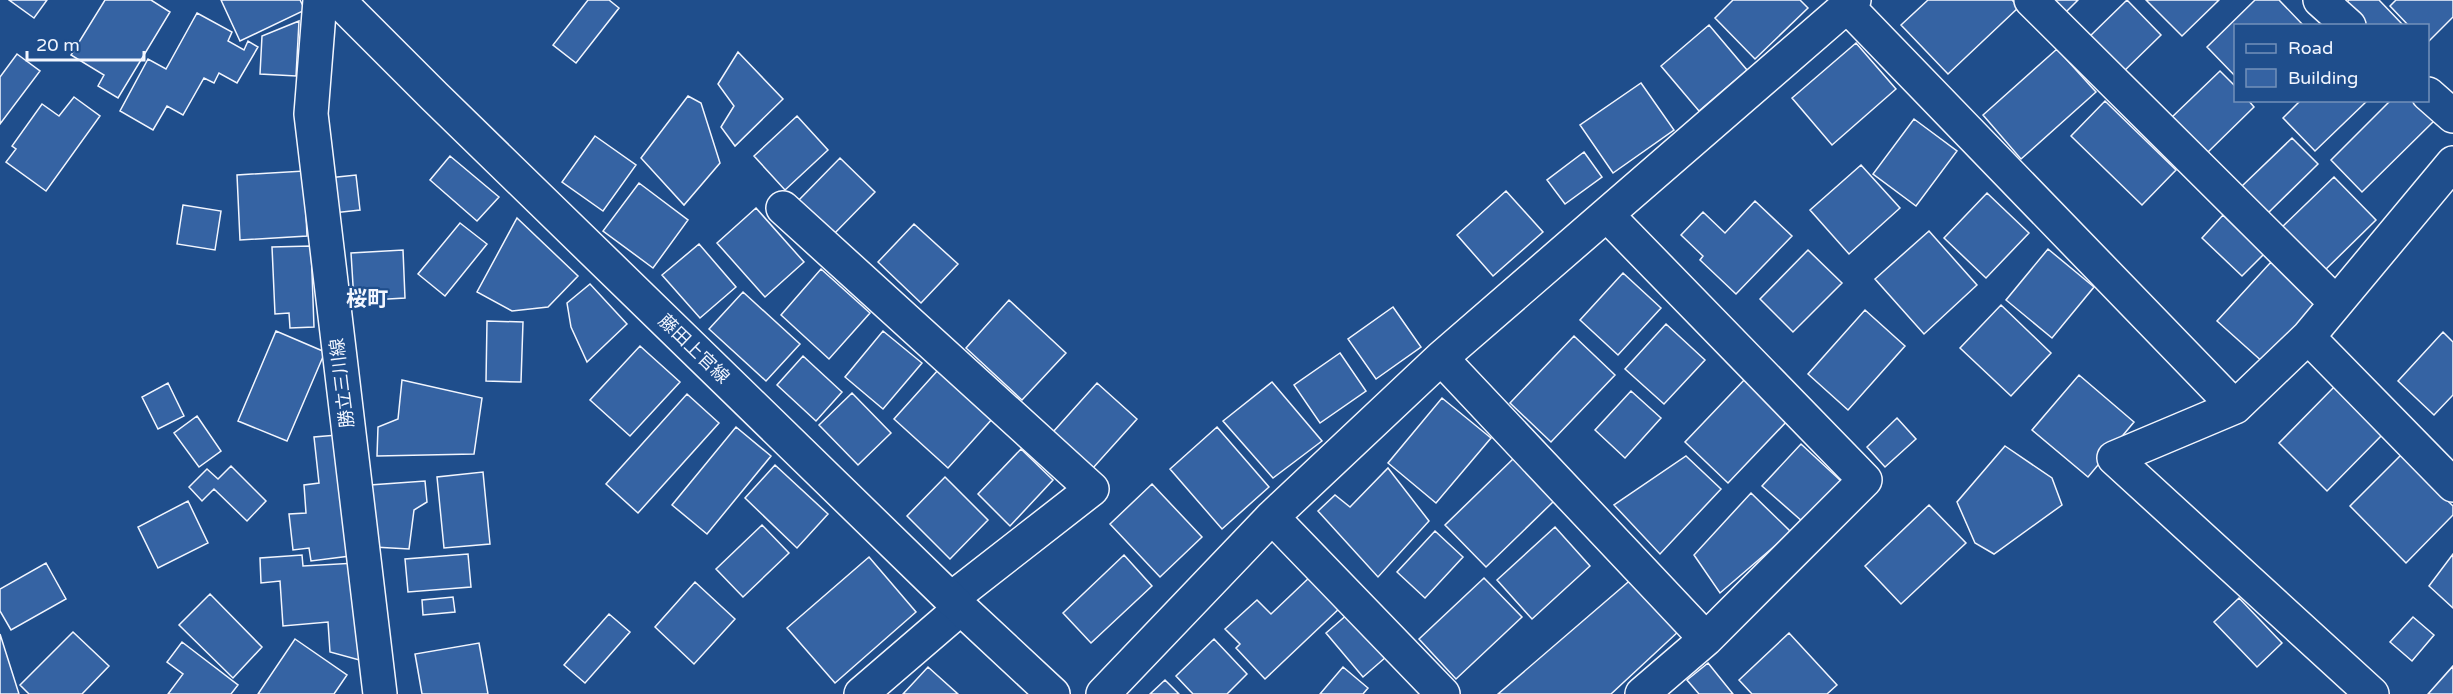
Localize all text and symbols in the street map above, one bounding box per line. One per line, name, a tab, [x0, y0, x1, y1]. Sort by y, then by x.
scale bar	[27, 24, 144, 62]
legend	[2234, 24, 2429, 102]
text: 20 m	[36, 34, 80, 56]
text: Road	[2288, 37, 2333, 59]
text: Building	[2288, 67, 2358, 89]
district label: 桜町	[346, 287, 388, 312]
street label: 藤田上官線	[654, 310, 734, 388]
street label: 勝立三川線	[326, 337, 358, 429]

